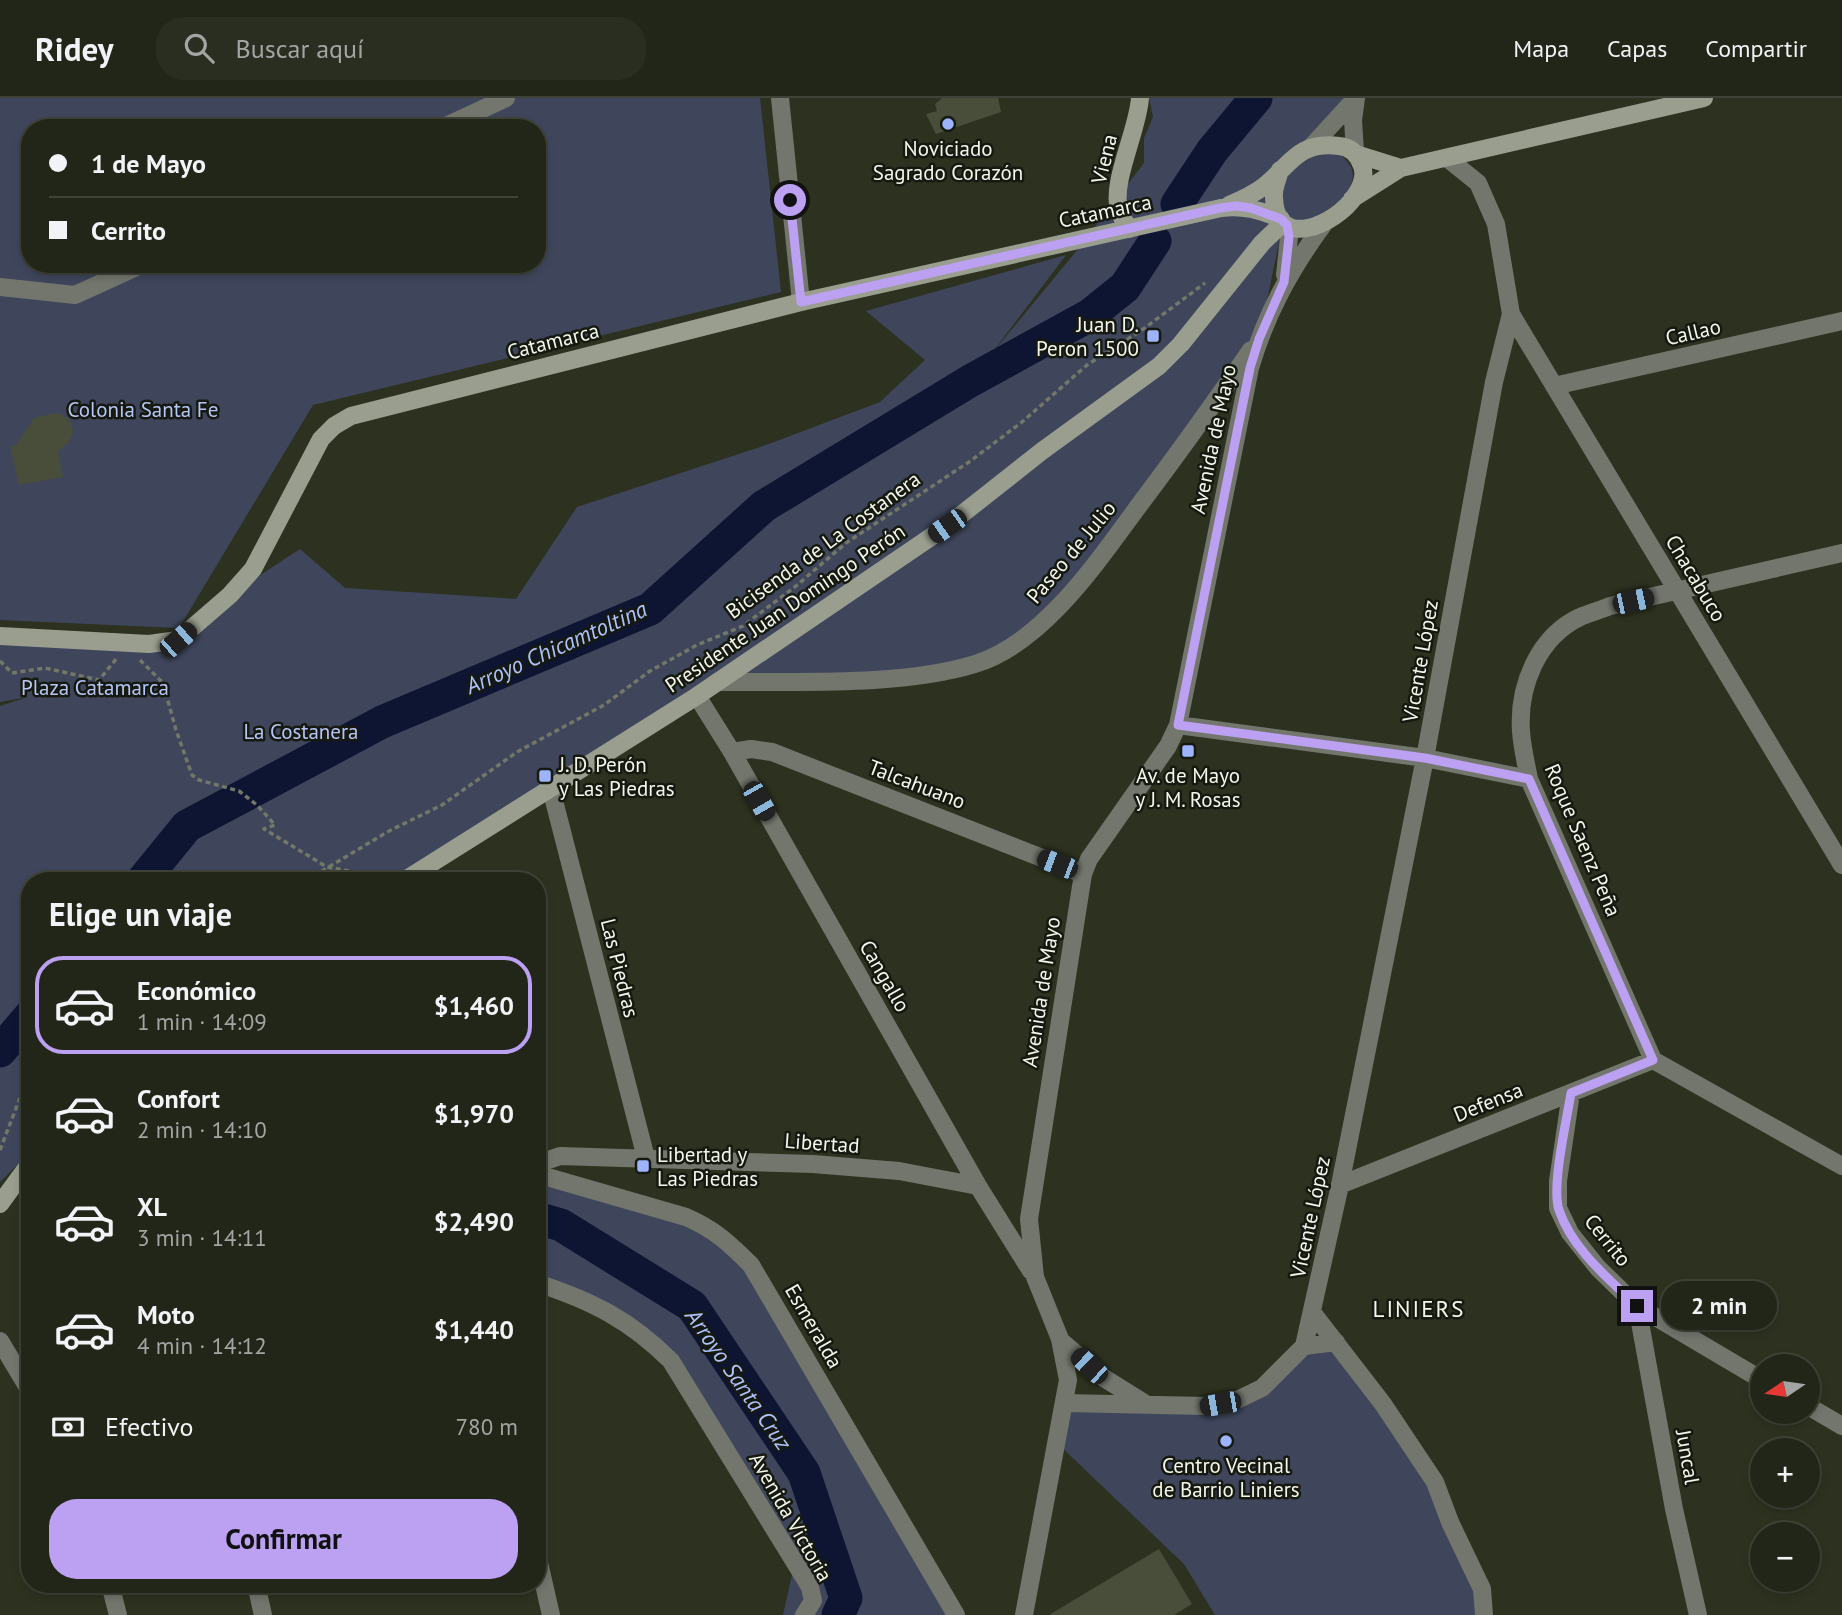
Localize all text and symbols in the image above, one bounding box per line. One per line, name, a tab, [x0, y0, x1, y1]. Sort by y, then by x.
search box	[156, 17, 646, 80]
text: Ridey	[35, 27, 114, 70]
icon: search	[180, 29, 218, 67]
text: Buscar aquí	[236, 32, 364, 65]
text: Mapa	[1513, 33, 1569, 64]
text: Capas	[1607, 33, 1667, 64]
text: Compartir	[1705, 33, 1807, 64]
marker: Noviciado Sagrado Corazón	[940, 116, 956, 132]
street label: Viena	[1085, 131, 1123, 188]
place label: Noviciado Sagrado Corazón	[873, 135, 1023, 186]
text: 1 de Mayo	[91, 147, 206, 180]
route start	[774, 184, 806, 216]
street label: Catamarca	[1056, 188, 1154, 234]
text: Cerrito	[91, 214, 166, 247]
place label: Juan D. Peron 1500	[1036, 311, 1139, 362]
street label: Callao	[1663, 313, 1723, 351]
street label: Catamarca	[504, 317, 602, 365]
marker: Juan D. Peron 1500	[1145, 328, 1161, 344]
street label: Avenida de Mayo	[1184, 362, 1242, 516]
park label: Colonia Santa Fe	[68, 396, 218, 423]
street label: Bicisenda de La Costanera	[720, 465, 926, 625]
street label: Paseo de Julio	[1020, 495, 1122, 609]
car	[924, 505, 971, 547]
street label: Presidente Juan Domingo Perón	[660, 517, 910, 699]
street label: Chacabuco	[1660, 530, 1732, 626]
car	[1611, 586, 1656, 616]
water label: Arroyo Chicamtoltina	[460, 594, 651, 700]
street label: Vicente López	[1396, 598, 1444, 725]
car	[156, 618, 201, 662]
park label: Plaza Catamarca	[21, 674, 169, 701]
park label: La Costanera	[243, 718, 359, 745]
marker: Av. de Mayo y J. M. Rosas	[1180, 743, 1196, 759]
place label: J. D. Perón y Las Piedras	[558, 751, 675, 802]
street label: Talcahuano	[865, 753, 969, 815]
street label: Roque Saenz Peña	[1539, 760, 1627, 920]
place label: Av. de Mayo y J. M. Rosas	[1135, 762, 1241, 813]
marker: J. D. Perón y Las Piedras	[537, 768, 553, 784]
car	[740, 778, 779, 824]
car	[1034, 847, 1081, 881]
text: Elige un viaje	[49, 893, 232, 935]
street label: Avenida de Mayo	[1016, 915, 1066, 1069]
street label: Las Piedras	[595, 916, 645, 1020]
street label: Cangallo	[854, 935, 916, 1017]
icon: car	[53, 974, 116, 1037]
text: Económico	[137, 974, 256, 1007]
text: $1,460	[434, 989, 514, 1022]
text: 1 min · 14:09	[137, 1007, 267, 1036]
street label: Defensa	[1449, 1076, 1527, 1128]
icon: car	[53, 1082, 116, 1145]
text: Confort	[137, 1082, 220, 1115]
text: $1,970	[434, 1097, 514, 1130]
text: 2 min · 14:10	[137, 1115, 267, 1144]
street label: Libertad	[784, 1127, 860, 1159]
place label: Libertad y Las Piedras	[657, 1141, 758, 1192]
street label: Vicente López	[1284, 1154, 1336, 1281]
marker: Libertad y Las Piedras	[635, 1158, 651, 1174]
icon: car	[53, 1190, 116, 1253]
text: XL	[137, 1190, 167, 1223]
text: $2,490	[434, 1205, 514, 1238]
street label: Cerrito	[1579, 1208, 1637, 1272]
text: 3 min · 14:11	[137, 1223, 267, 1252]
street label: Esmeralda	[779, 1279, 849, 1373]
callout: 2 min	[1662, 1282, 1777, 1330]
route end	[1621, 1290, 1653, 1322]
text: 2 min	[1691, 1291, 1747, 1320]
district label: LINIERS	[1373, 1294, 1465, 1323]
icon: car	[53, 1298, 116, 1361]
text: Moto	[137, 1298, 195, 1331]
water label: Arroyo Santa Cruz	[679, 1302, 799, 1456]
text: $1,440	[434, 1313, 514, 1346]
text: 4 min · 14:12	[137, 1331, 267, 1360]
car	[1067, 1344, 1112, 1388]
north arrow	[1750, 1354, 1820, 1424]
map controls	[1750, 1354, 1820, 1592]
car	[1198, 1390, 1243, 1418]
icon: cash	[49, 1408, 87, 1446]
text: Efectivo	[105, 1410, 194, 1443]
text: 780 m	[456, 1412, 518, 1441]
street label: Juncal	[1670, 1427, 1706, 1486]
marker: Centro Vecinal de Barrio Liniers	[1218, 1433, 1234, 1449]
button: +	[1750, 1438, 1820, 1508]
street label: Avenida Victoria	[743, 1448, 839, 1586]
place label: Centro Vecinal de Barrio Liniers	[1152, 1452, 1300, 1503]
button: Confirmar	[49, 1499, 518, 1579]
button: −	[1750, 1522, 1820, 1592]

